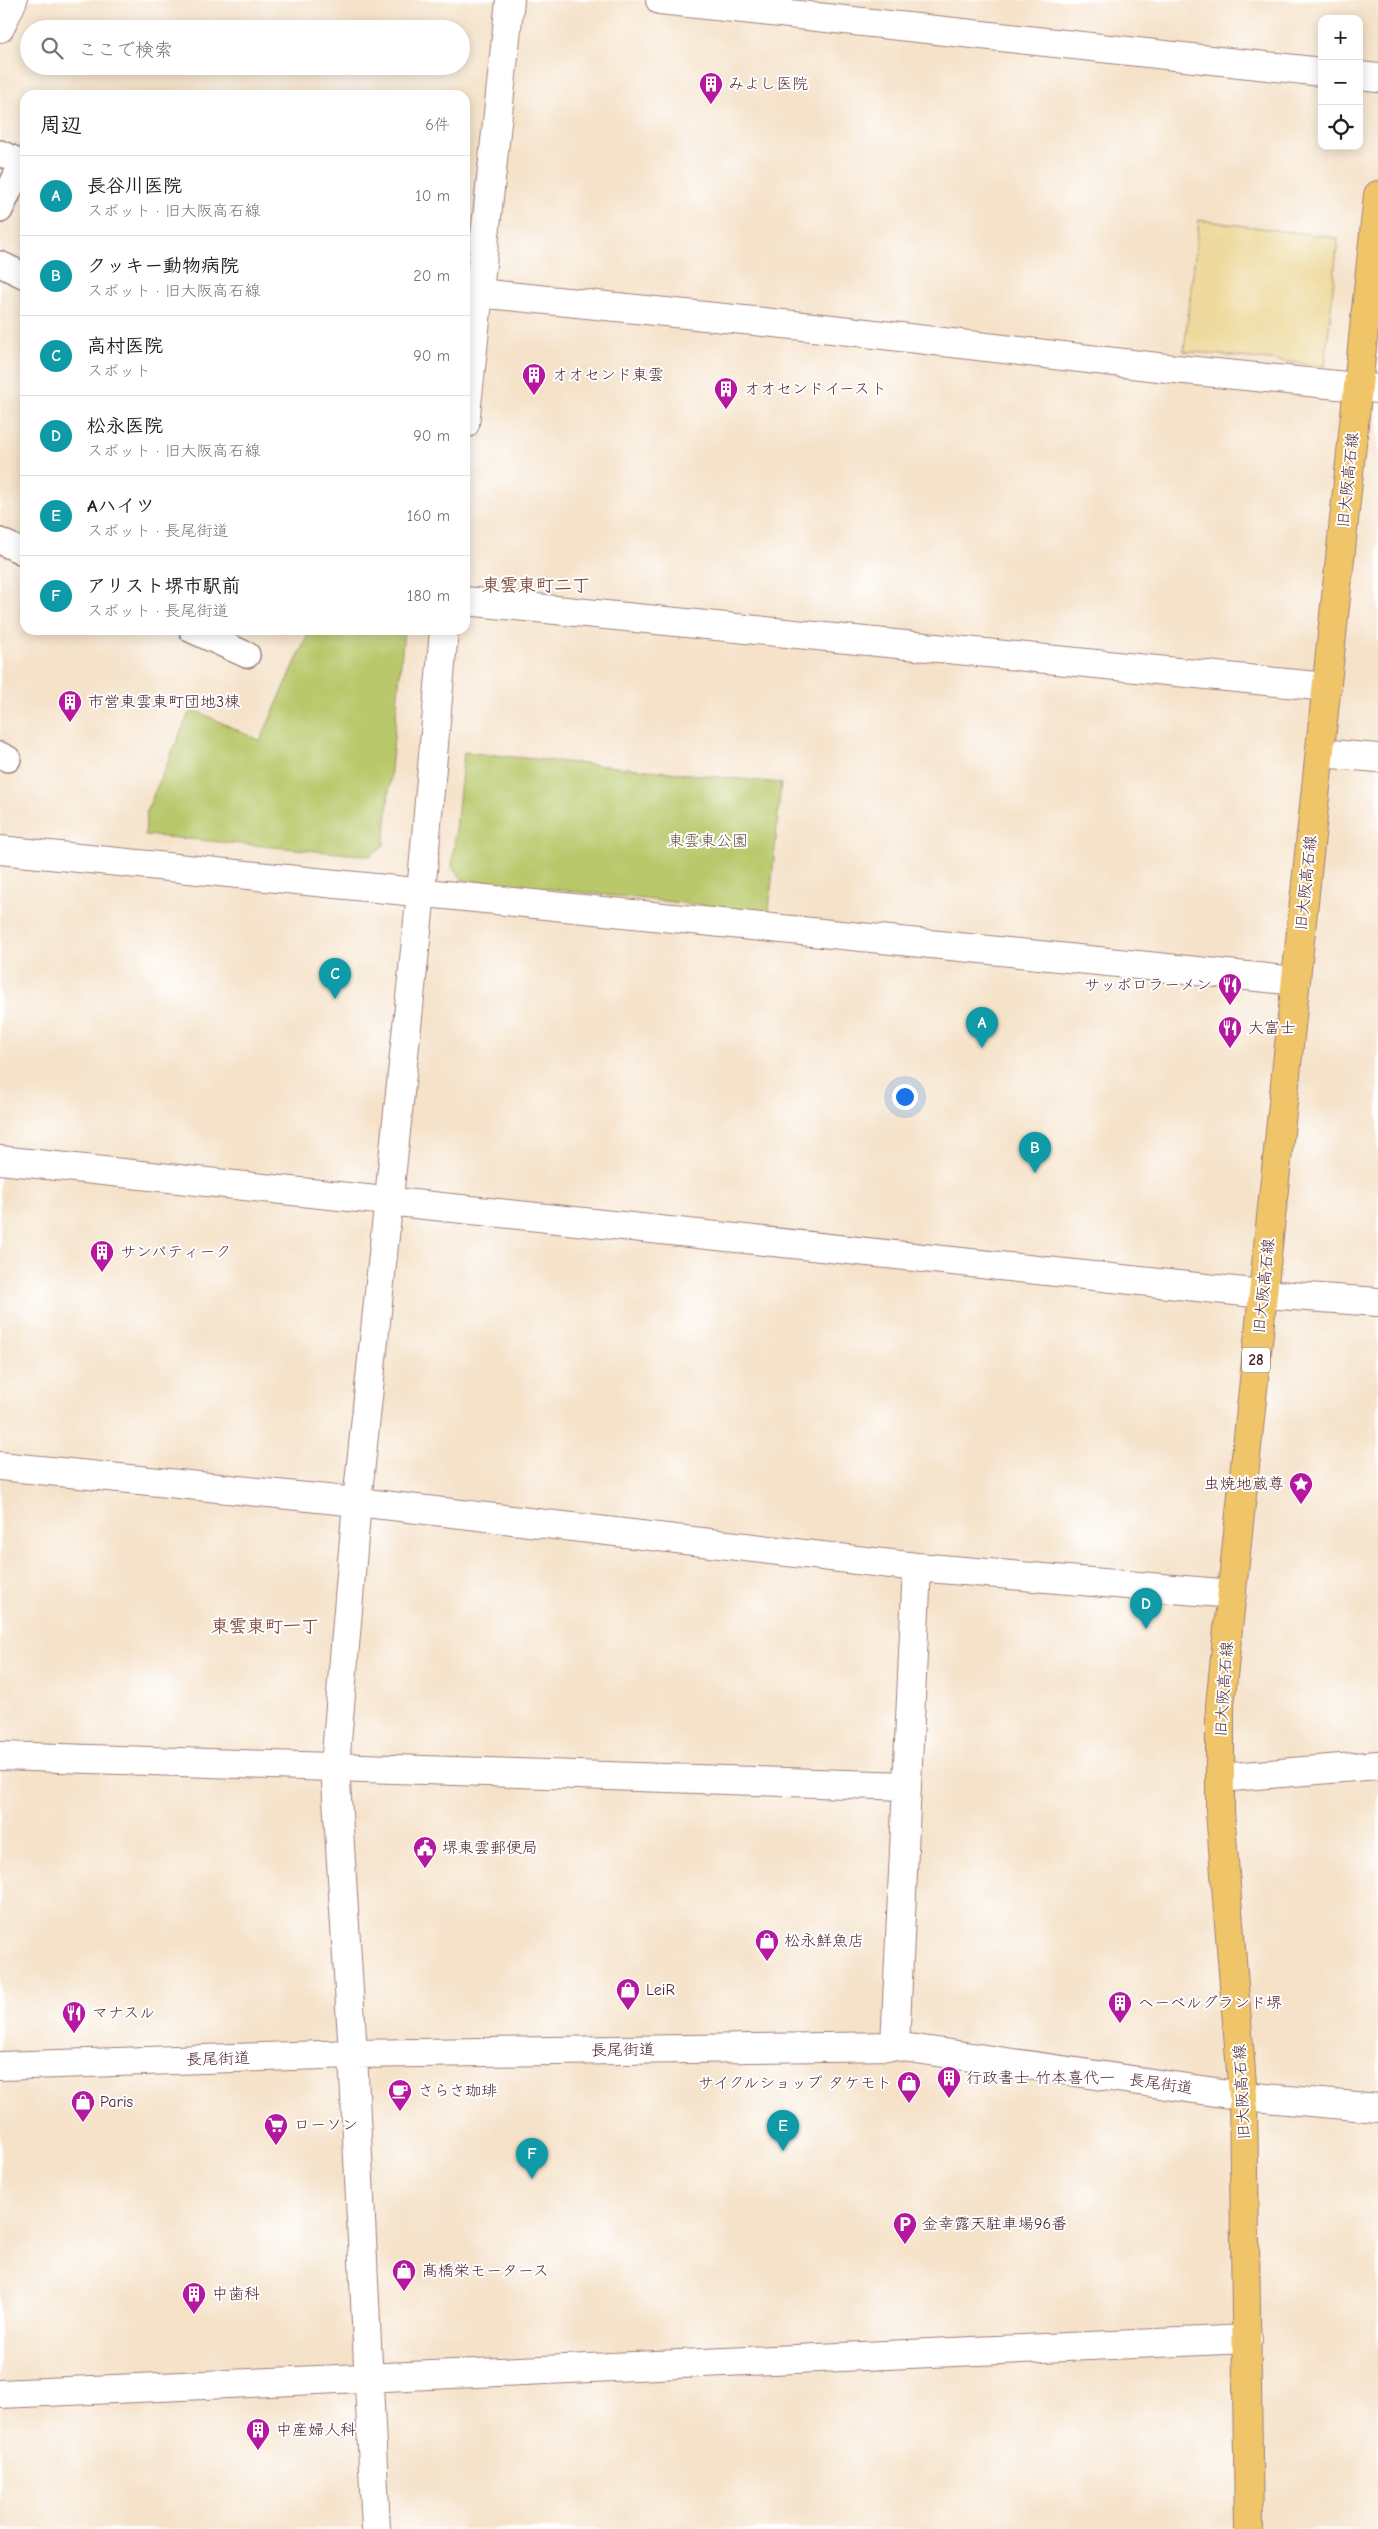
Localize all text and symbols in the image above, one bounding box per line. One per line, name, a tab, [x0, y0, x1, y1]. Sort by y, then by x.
map controls	[1318, 15, 1363, 150]
button: +	[1318, 15, 1363, 60]
search box	[20, 20, 470, 75]
icon: search	[38, 34, 66, 62]
text: ここで検索	[78, 39, 173, 61]
button: −	[1318, 60, 1363, 105]
building icon: みよし医院	[698, 71, 724, 105]
place label: みよし医院	[728, 75, 808, 93]
button: locate	[1318, 105, 1363, 150]
text: 周辺	[40, 113, 82, 137]
text: 6件	[425, 116, 450, 134]
text: 長谷川医院	[87, 175, 182, 197]
text: A	[52, 187, 60, 205]
text: 10 m	[415, 187, 450, 205]
text: スポット · 旧大阪高石線	[87, 202, 261, 220]
text: クッキー動物病院	[87, 255, 239, 277]
text: B	[51, 267, 61, 285]
text: 20 m	[413, 267, 450, 285]
text: スポット · 旧大阪高石線	[87, 282, 261, 300]
text: 高村医院	[87, 335, 163, 357]
text: C	[51, 347, 61, 365]
text: 90 m	[413, 347, 450, 365]
text: スポット	[87, 362, 151, 380]
building icon: オオセンド東雲	[521, 362, 547, 396]
place label: オオセンド東雲	[552, 366, 664, 384]
building icon: オオセンドイースト	[713, 376, 739, 410]
place label: オオセンドイースト	[744, 380, 887, 398]
text: 松永医院	[87, 415, 163, 437]
text: D	[51, 427, 61, 445]
text: 90 m	[413, 427, 450, 445]
street label: 旧大阪高石線	[1334, 431, 1362, 529]
text: スポット · 旧大阪高石線	[87, 442, 261, 460]
text: Aハイツ	[87, 495, 155, 517]
text: E	[51, 507, 61, 525]
text: 160 m	[407, 507, 450, 525]
text: スポット · 長尾街道	[87, 522, 229, 540]
text: アリスト堺市駅前	[87, 575, 241, 597]
district label: 東雲東町二丁	[482, 575, 590, 596]
text: F	[51, 587, 61, 605]
text: 180 m	[407, 587, 450, 605]
text: スポット · 長尾街道	[87, 602, 229, 620]
building icon: 市営東雲東町団地3棟	[57, 689, 83, 723]
place label: 市営東雲東町団地3棟	[88, 693, 240, 711]
park label: 東雲東公園	[668, 832, 748, 850]
street label: 旧大阪高石線	[1292, 834, 1320, 932]
pin: C	[319, 958, 351, 999]
restaurant icon: サッポロラーメン	[1217, 972, 1243, 1006]
place label: サッポロラーメン	[1084, 976, 1212, 994]
pin: A	[966, 1007, 998, 1048]
restaurant icon: 大富士	[1217, 1015, 1243, 1049]
place label: 大富士	[1248, 1019, 1296, 1037]
your location	[892, 1084, 918, 1110]
pin: B	[1019, 1132, 1051, 1173]
street label: 旧大阪高石線	[1250, 1237, 1278, 1335]
building icon: サンパティーク	[89, 1239, 115, 1273]
place label: サンパティーク	[120, 1243, 231, 1261]
road number: 28	[1242, 1348, 1270, 1372]
place icon: 虫焼地蔵尊	[1288, 1471, 1314, 1505]
place label: 虫焼地蔵尊	[1204, 1475, 1284, 1493]
pin: D	[1130, 1588, 1162, 1629]
district label: 東雲東町一丁	[211, 1616, 319, 1637]
street label: 旧大阪高石線	[1212, 1640, 1236, 1738]
public building icon: 堺東雲郵便局	[412, 1835, 438, 1869]
place label: 堺東雲郵便局	[442, 1839, 538, 1857]
shop icon: 松永鮮魚店	[754, 1928, 780, 1962]
place label: 松永鮮魚店	[784, 1932, 864, 1950]
shop icon: LeiR	[615, 1977, 641, 2011]
place label: LeiR	[646, 1981, 675, 1999]
building icon: ヘーベルグランド堺	[1107, 1990, 1133, 2024]
place label: ヘーベルグランド堺	[1138, 1994, 1282, 2012]
restaurant icon: マナスル	[61, 2000, 87, 2034]
place label: マナスル	[92, 2004, 155, 2022]
street label: 長尾街道	[591, 2040, 655, 2060]
street label: 旧大阪高石線	[1230, 2044, 1254, 2140]
street label: 長尾街道	[186, 2049, 250, 2069]
building icon: 行政書士 竹本喜代一	[936, 2065, 962, 2099]
place label: 行政書士 竹本喜代一	[966, 2069, 1115, 2087]
shop icon: サイクルショップ タケモト	[896, 2070, 922, 2104]
street label: 長尾街道	[1128, 2071, 1194, 2097]
place label: サイクルショップ タケモト	[698, 2074, 892, 2092]
cafe icon: さらさ珈琲	[387, 2078, 413, 2112]
place label: さらさ珈琲	[418, 2082, 497, 2100]
shop icon: Paris	[70, 2089, 96, 2123]
place label: Paris	[100, 2093, 134, 2111]
pin: E	[767, 2110, 799, 2151]
supermarket icon: ローソン	[263, 2112, 289, 2146]
place label: ローソン	[294, 2116, 358, 2134]
pin: F	[516, 2138, 548, 2179]
parking icon: 金幸露天駐車場96番	[892, 2211, 918, 2245]
place label: 金幸露天駐車場96番	[922, 2215, 1067, 2233]
shop icon: 髙橋栄モータース	[391, 2258, 417, 2292]
place label: 髙橋栄モータース	[422, 2262, 549, 2280]
building icon: 中歯科	[181, 2281, 207, 2315]
place label: 中歯科	[212, 2285, 260, 2303]
building icon: 中産婦人科	[245, 2417, 271, 2451]
place label: 中産婦人科	[276, 2421, 356, 2439]

